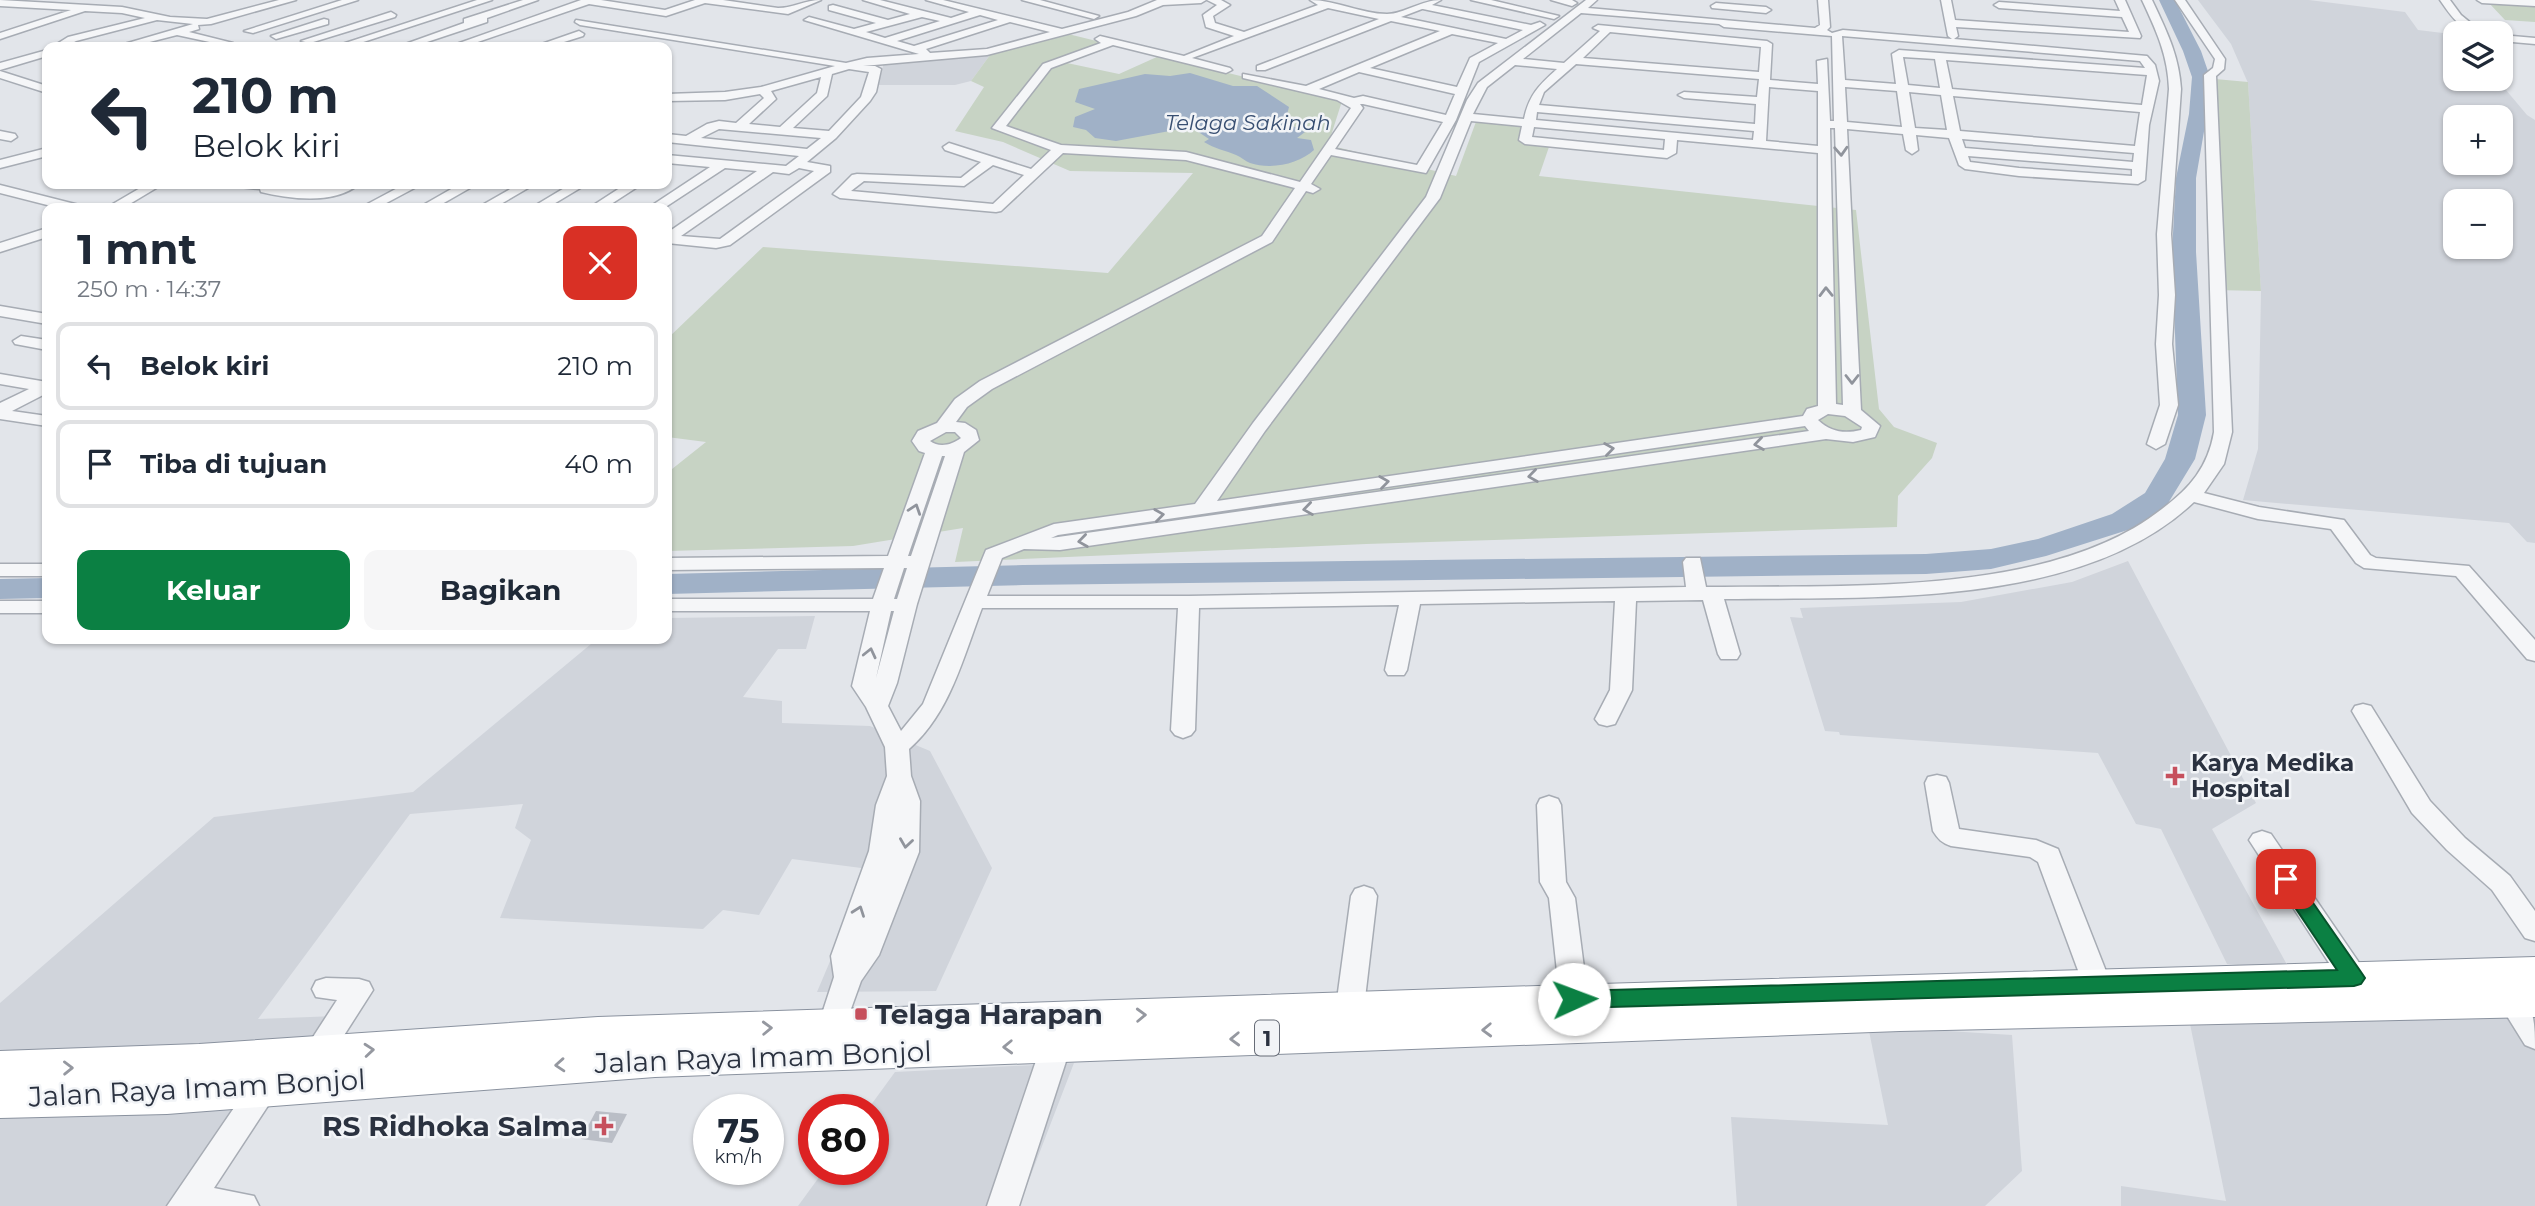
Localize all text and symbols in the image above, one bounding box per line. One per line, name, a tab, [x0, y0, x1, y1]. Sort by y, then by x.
map controls	[2443, 21, 2513, 259]
button: layers	[2443, 21, 2513, 91]
text: 210 m	[192, 66, 339, 125]
icon: left	[77, 70, 168, 161]
button: +	[2443, 105, 2513, 175]
water label: Telaga Sakinah	[1165, 110, 1331, 135]
text: Belok kiri	[192, 126, 341, 165]
one-way arrow	[1833, 146, 1848, 157]
button: −	[2443, 189, 2513, 259]
text: 1 mnt	[77, 223, 197, 275]
button: close	[563, 226, 637, 300]
text: 250 m · 14:37	[77, 275, 221, 303]
one-way arrow	[1818, 286, 1833, 297]
icon: left	[81, 347, 119, 385]
text: Belok kiri	[140, 350, 269, 382]
text: 210 m	[557, 350, 633, 382]
one-way arrow	[1844, 374, 1860, 384]
one-way arrow	[1753, 436, 1764, 451]
one-way arrow	[1603, 442, 1615, 457]
icon: arrive	[81, 445, 119, 483]
text: Tiba di tujuan	[140, 448, 327, 480]
text: 40 m	[564, 448, 633, 480]
one-way arrow	[1528, 469, 1539, 484]
one-way arrow	[1378, 475, 1390, 490]
one-way arrow	[1302, 501, 1314, 516]
one-way arrow	[907, 503, 921, 516]
one-way arrow	[1153, 507, 1164, 522]
one-way arrow	[1077, 533, 1089, 548]
button: Keluar	[77, 550, 350, 630]
button: Bagikan	[364, 550, 637, 630]
one-way arrow	[862, 647, 876, 659]
place label: Karya Medika Hospital	[2191, 749, 2354, 803]
marker: Karya Medika Hospital	[2165, 766, 2185, 786]
one-way arrow	[899, 837, 914, 849]
pin	[2256, 849, 2316, 909]
icon: arrive	[2267, 860, 2305, 898]
one-way arrow	[851, 906, 865, 918]
position arrow	[1537, 962, 1611, 1036]
place label: Telaga Harapan	[875, 997, 1103, 1031]
marker: Telaga Harapan	[853, 1006, 869, 1022]
one-way arrow	[1136, 1007, 1147, 1022]
road number: 1	[1255, 1020, 1279, 1056]
one-way arrow	[762, 1021, 773, 1036]
one-way arrow	[1481, 1022, 1492, 1037]
one-way arrow	[1230, 1032, 1241, 1047]
street label: Jalan Raya Imam Bonjol	[593, 1034, 932, 1080]
one-way arrow	[1002, 1040, 1013, 1055]
one-way arrow	[363, 1042, 374, 1057]
one-way arrow	[555, 1057, 566, 1072]
one-way arrow	[63, 1060, 74, 1075]
street label: Jalan Raya Imam Bonjol	[27, 1062, 366, 1114]
speed limit sign: 80	[798, 1094, 889, 1185]
place label: RS Ridhoka Salma	[322, 1109, 588, 1143]
text: 75	[718, 1109, 759, 1152]
marker: RS Ridhoka Salma	[594, 1116, 614, 1136]
text: km/h	[714, 1146, 763, 1168]

